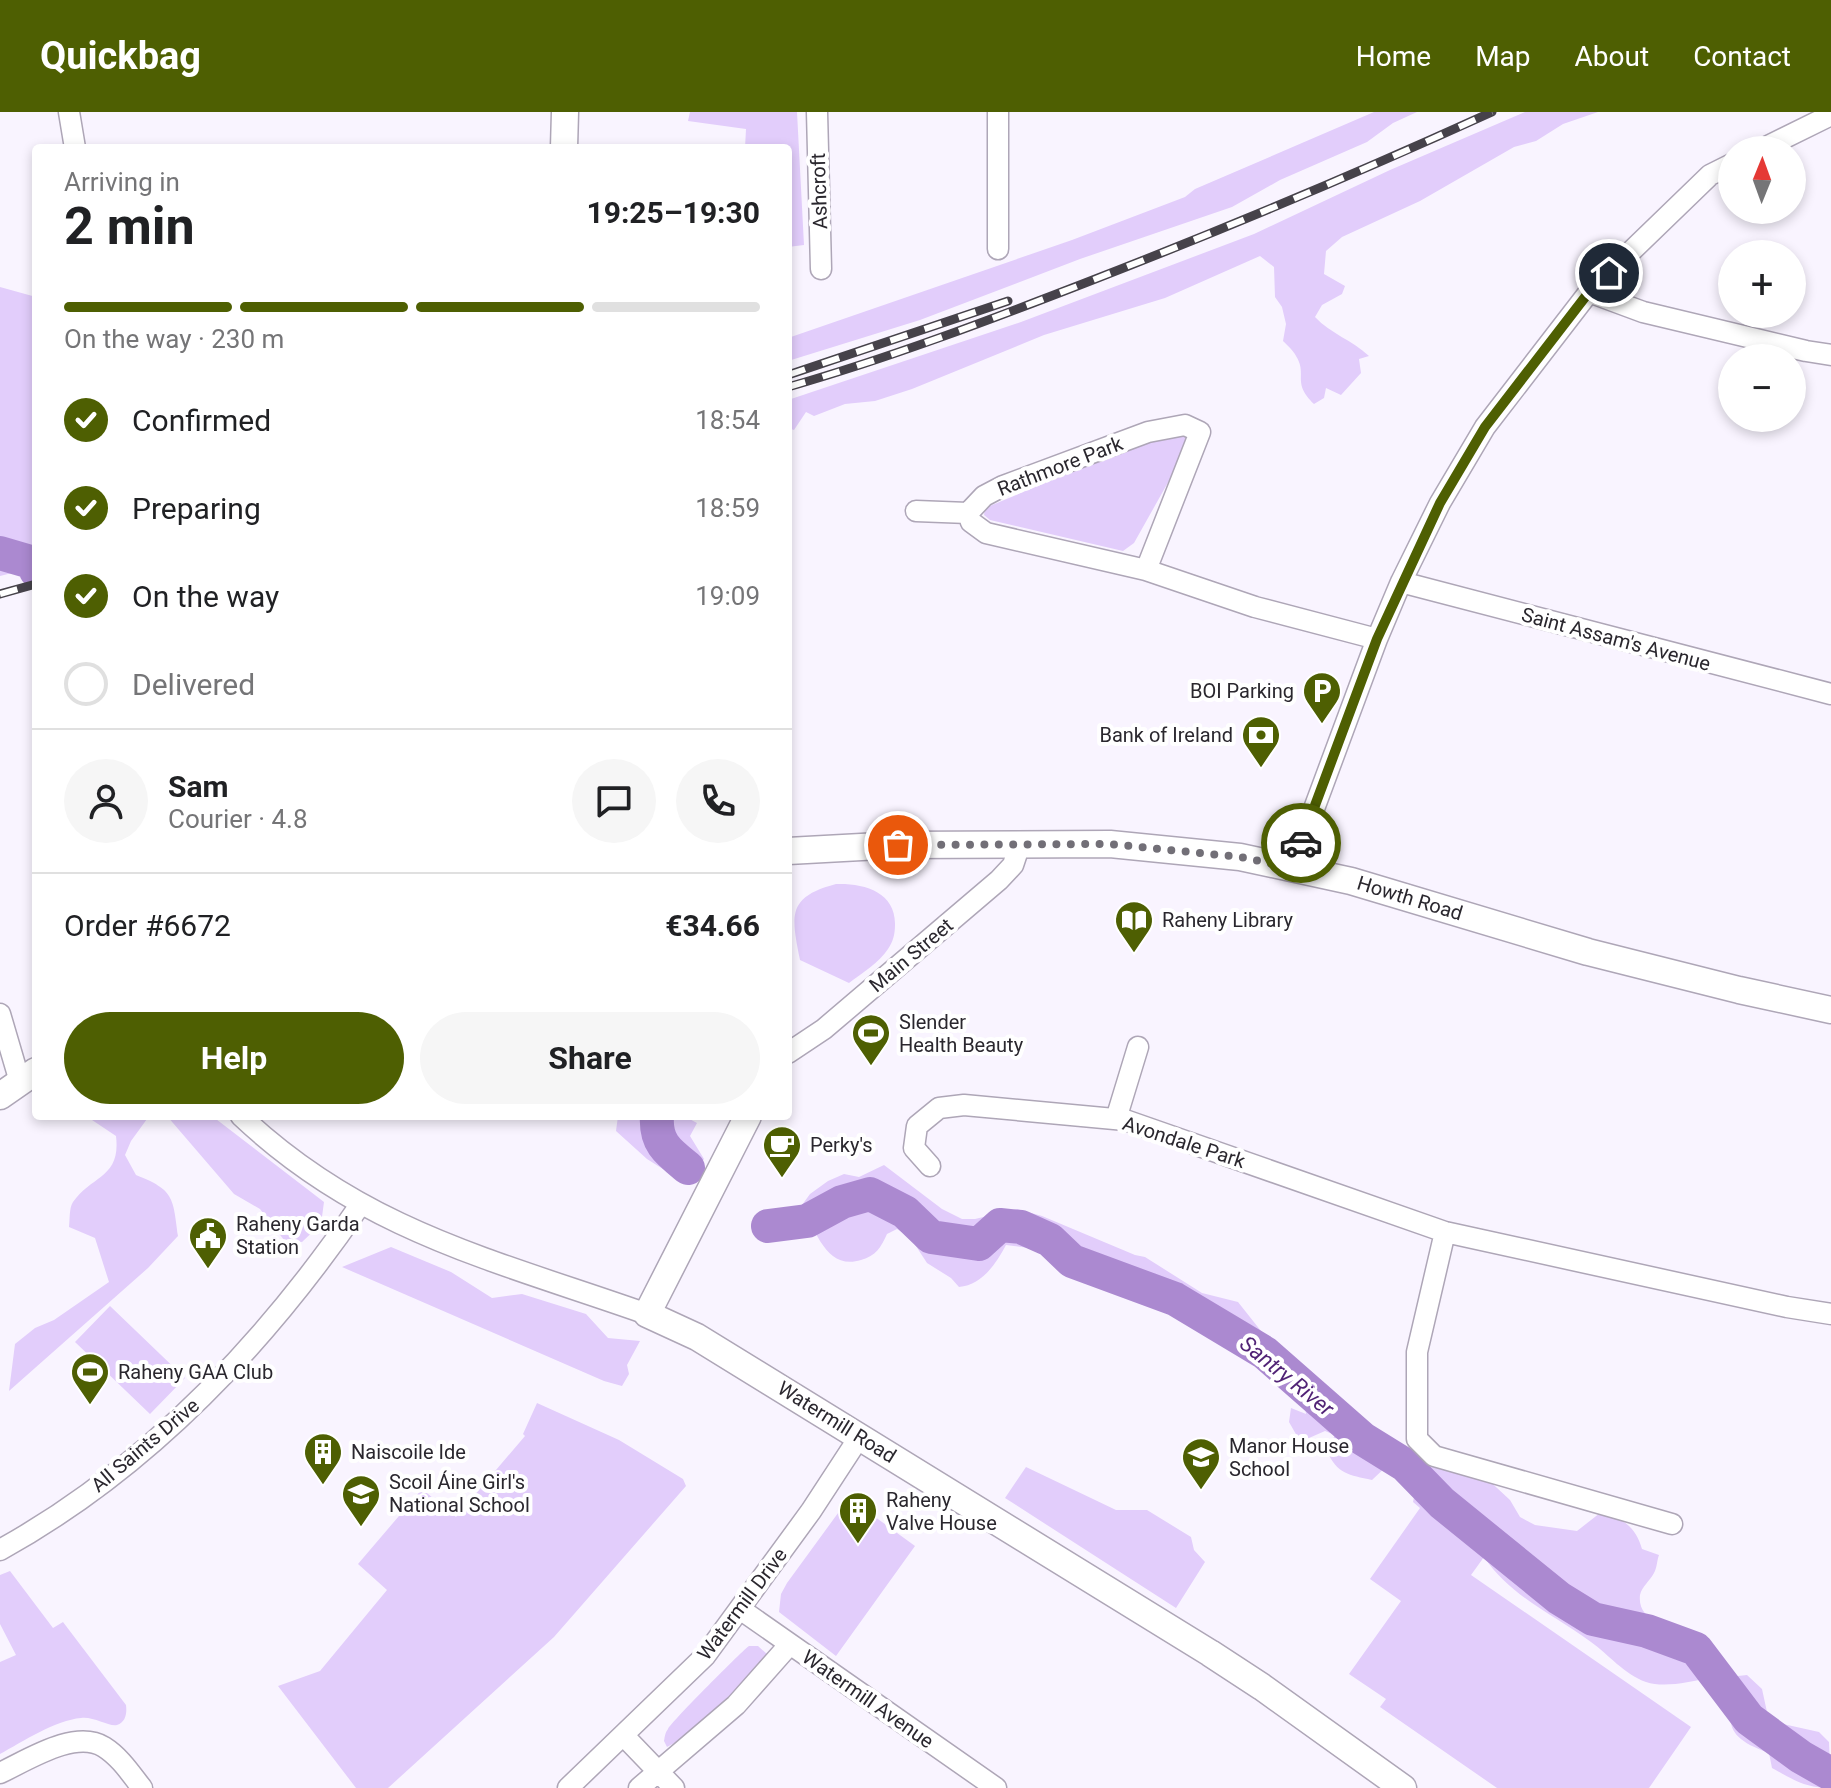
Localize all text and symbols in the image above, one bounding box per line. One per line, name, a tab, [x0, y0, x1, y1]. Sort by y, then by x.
text: Quickbag	[40, 34, 201, 78]
text: Home	[1356, 40, 1431, 73]
text: Map	[1475, 40, 1531, 73]
text: About	[1575, 40, 1649, 73]
text: Contact	[1693, 40, 1791, 73]
north arrow	[1718, 136, 1806, 224]
map controls	[1718, 136, 1806, 432]
street label: Ashcroft	[806, 152, 832, 230]
text: Arriving in	[64, 167, 180, 197]
text: 19:25–19:30	[586, 195, 760, 230]
text: 2 min	[64, 196, 195, 257]
pin	[1575, 239, 1643, 307]
button: +	[1718, 240, 1806, 328]
icon: home	[1587, 251, 1631, 295]
text: On the way · 230 m	[64, 324, 284, 354]
button: −	[1718, 344, 1806, 432]
icon: check	[64, 398, 108, 442]
text: Confirmed	[132, 403, 271, 438]
text: 18:54	[695, 405, 760, 435]
street label: Rathmore Park	[994, 431, 1127, 501]
icon: check	[64, 486, 108, 530]
text: Preparing	[132, 491, 261, 526]
text: 18:59	[695, 493, 760, 523]
icon: check	[64, 574, 108, 618]
text: On the way	[132, 579, 279, 614]
text: 19:09	[695, 581, 760, 611]
street label: Saint Assam's Avenue	[1519, 602, 1713, 676]
text: Delivered	[132, 667, 255, 702]
parking icon: BOI Parking	[1301, 670, 1343, 725]
place label: BOI Parking	[1190, 679, 1294, 703]
bank icon: Bank of Ireland	[1240, 714, 1282, 769]
place label: Bank of Ireland	[1099, 723, 1233, 747]
button: person	[64, 759, 148, 843]
button: chat	[572, 759, 656, 843]
button: phone	[676, 759, 760, 843]
text: Sam	[168, 769, 229, 804]
courier	[1261, 803, 1341, 883]
text: Courier · 4.8	[168, 804, 308, 834]
pin	[864, 811, 932, 879]
icon: car	[1279, 821, 1323, 865]
icon: bag	[876, 823, 920, 867]
street label: Howth Road	[1354, 871, 1466, 925]
library icon: Raheny Library	[1113, 899, 1155, 954]
text: Order #6672	[64, 908, 231, 943]
text: €34.66	[665, 908, 760, 943]
place label: Raheny Library	[1162, 908, 1293, 932]
street label: Main Street	[864, 913, 958, 997]
place label: Slender Health Beauty	[899, 1010, 1024, 1057]
button: Help	[64, 1012, 404, 1104]
button: Share	[420, 1012, 760, 1104]
sports icon: Slender Health Beauty	[850, 1012, 892, 1067]
street label: Avondale Park	[1120, 1111, 1249, 1173]
cafe icon: Perky's	[761, 1124, 803, 1179]
place label: Perky's	[810, 1133, 873, 1157]
place label: Raheny Garda Station	[236, 1212, 360, 1259]
public building icon: Raheny Garda Station	[187, 1215, 229, 1270]
water label: Santry River	[1235, 1331, 1339, 1422]
sports icon: Raheny GAA Club	[69, 1351, 111, 1406]
place label: Raheny GAA Club	[118, 1360, 273, 1384]
street label: Watermill Road	[773, 1376, 901, 1468]
street label: All Saints Drive	[86, 1393, 204, 1497]
building icon: Naiscoile Ide	[302, 1431, 344, 1486]
place label: Manor House School	[1229, 1434, 1349, 1481]
school or university icon: Manor House School	[1180, 1436, 1222, 1491]
place label: Naiscoile Ide	[351, 1440, 466, 1464]
place label: Scoil Áine Girl's National School	[389, 1470, 530, 1517]
school or university icon: Scoil Áine Girl's National School	[340, 1473, 382, 1528]
place label: Raheny Valve House	[886, 1488, 997, 1535]
building icon: Raheny Valve House	[837, 1490, 879, 1545]
street label: Watermill Drive	[692, 1543, 792, 1665]
street label: Watermill Avenue	[798, 1645, 938, 1753]

